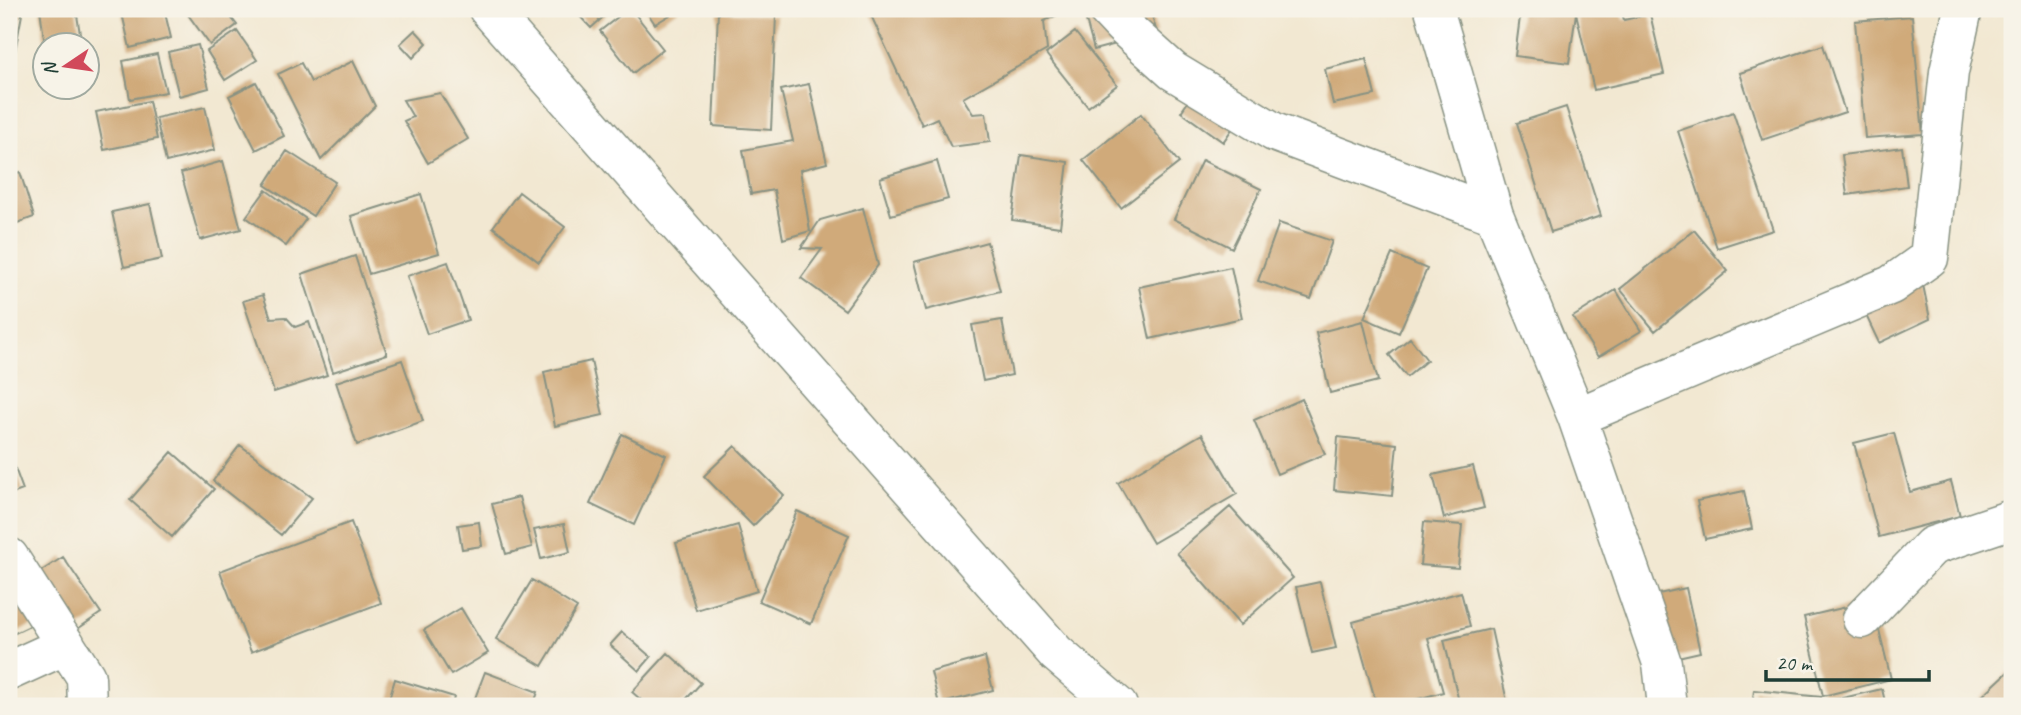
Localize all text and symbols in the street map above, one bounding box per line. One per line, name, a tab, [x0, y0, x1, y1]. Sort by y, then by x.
north arrow	[32, 32, 102, 102]
text: N	[37, 58, 63, 78]
scale bar	[1766, 638, 1928, 682]
text: 20 m	[1776, 650, 1814, 676]

